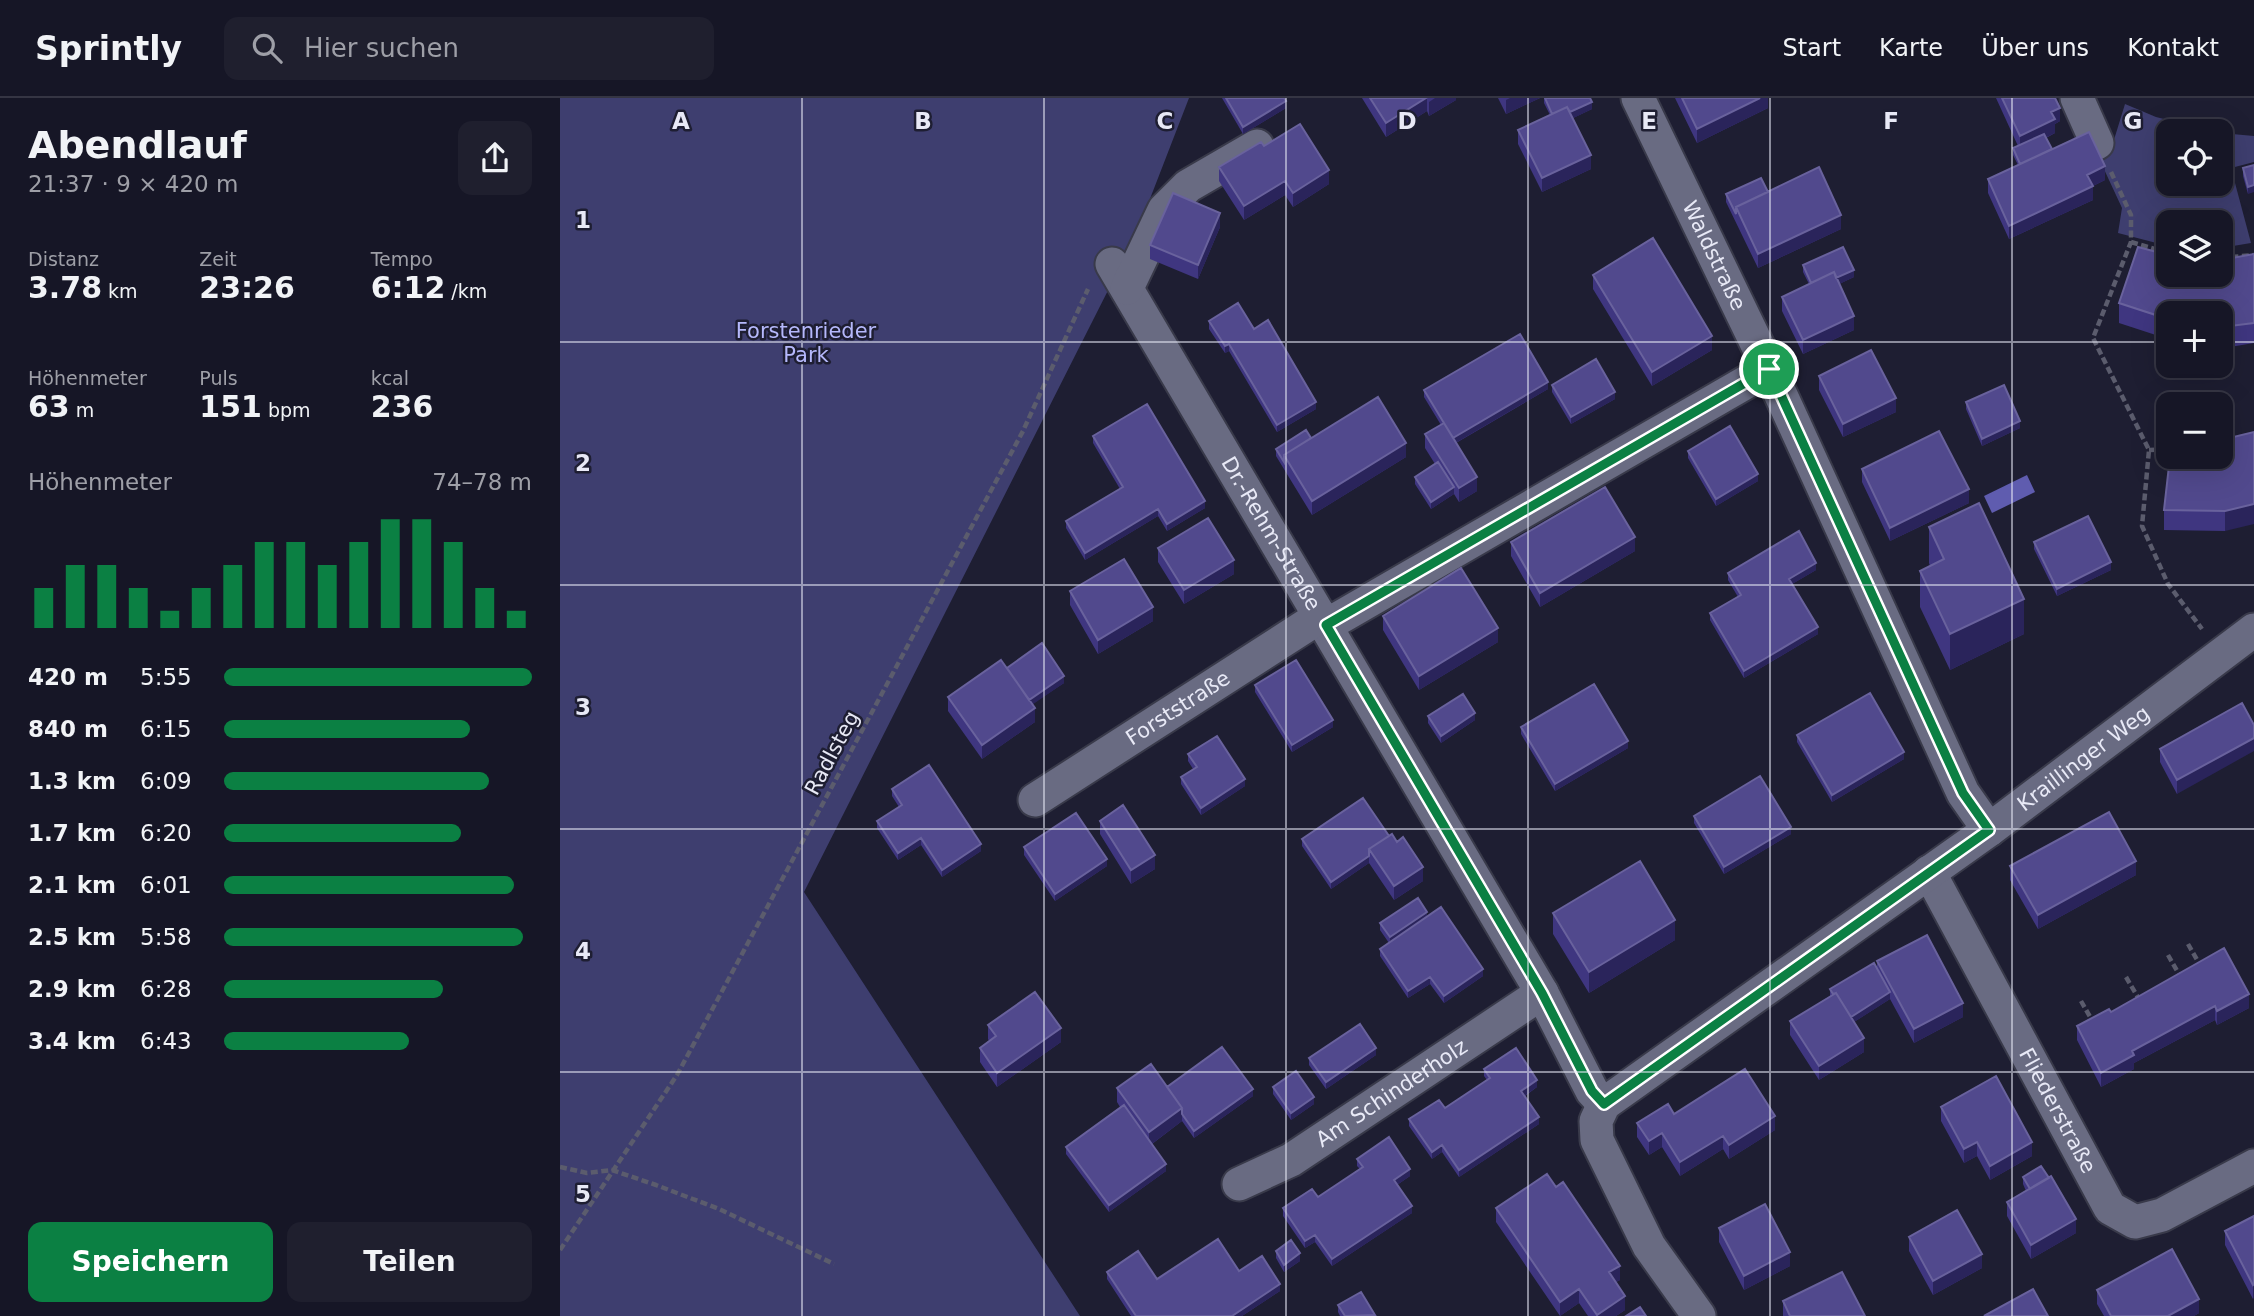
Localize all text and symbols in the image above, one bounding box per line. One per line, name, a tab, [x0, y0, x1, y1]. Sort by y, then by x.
search box	[224, 17, 714, 80]
text: Sprintly	[35, 29, 182, 68]
icon: search	[248, 29, 286, 67]
text: Hier suchen	[304, 33, 459, 63]
text: Start	[1782, 34, 1841, 62]
text: Karte	[1879, 34, 1943, 62]
text: Über uns	[1981, 34, 2089, 62]
text: Kontakt	[2127, 34, 2219, 62]
text: A	[672, 108, 690, 134]
text: B	[914, 108, 932, 134]
text: C	[1157, 108, 1173, 134]
text: D	[1397, 108, 1417, 134]
text: E	[1641, 108, 1657, 134]
text: F	[1883, 108, 1899, 134]
text: G	[2124, 108, 2142, 134]
map controls	[2156, 119, 2233, 469]
button: locate	[2156, 119, 2233, 196]
button: share	[458, 121, 532, 195]
text: Abendlauf	[28, 123, 247, 167]
text: 21:37 · 9 × 420 m	[28, 171, 238, 197]
street label: Waldstraße	[1678, 197, 1751, 314]
text: 1	[575, 207, 591, 233]
button: layers	[2156, 210, 2233, 287]
text: Distanz	[28, 248, 99, 270]
text: Zeit	[199, 248, 237, 270]
text: Tempo	[371, 248, 433, 270]
text: 3.78	[28, 270, 102, 305]
text: 23:26	[199, 270, 295, 305]
text: 6:12	[371, 270, 445, 305]
text: km	[102, 280, 138, 302]
text: /km	[445, 280, 487, 302]
button: +	[2156, 301, 2233, 378]
park label: Forstenrieder Park	[736, 319, 877, 367]
pin	[1739, 339, 1799, 399]
icon: arrive	[1750, 350, 1788, 388]
text: Höhenmeter	[28, 367, 147, 389]
text: Puls	[199, 367, 238, 389]
text: kcal	[371, 367, 409, 389]
text: 63	[28, 389, 70, 424]
text: 151	[199, 389, 262, 424]
text: 236	[371, 389, 433, 424]
button: −	[2156, 392, 2233, 469]
text: m	[70, 399, 94, 421]
text: bpm	[262, 399, 311, 421]
text: 2	[575, 450, 591, 476]
street label: Dr.-Rehm-Straße	[1216, 452, 1326, 615]
text: Höhenmeter	[28, 469, 172, 495]
text: 74–78 m	[432, 469, 532, 495]
text: 420 m	[28, 664, 108, 690]
text: 5:55	[140, 664, 192, 690]
street label: Forststraße	[1121, 666, 1234, 750]
text: 3	[575, 694, 591, 720]
street label: Kraillinger Weg	[2013, 701, 2154, 816]
street label: Radlsteg	[800, 707, 864, 799]
text: 840 m	[28, 716, 108, 742]
text: 6:15	[140, 716, 192, 742]
text: 1.3 km	[28, 768, 116, 794]
text: 6:09	[140, 768, 192, 794]
text: 1.7 km	[28, 820, 116, 846]
text: 6:20	[140, 820, 192, 846]
text: 2.1 km	[28, 872, 116, 898]
text: 6:01	[140, 872, 192, 898]
text: 2.5 km	[28, 924, 116, 950]
text: 5:58	[140, 924, 192, 950]
text: 4	[575, 938, 591, 964]
text: 2.9 km	[28, 976, 116, 1002]
text: 6:28	[140, 976, 192, 1002]
text: 3.4 km	[28, 1028, 116, 1054]
text: 6:43	[140, 1028, 192, 1054]
street label: Am Schinderholz	[1311, 1034, 1472, 1152]
street label: Fliederstraße	[2014, 1044, 2101, 1177]
text: 5	[575, 1181, 591, 1207]
button: Speichern	[28, 1222, 273, 1302]
button: Teilen	[287, 1222, 532, 1302]

